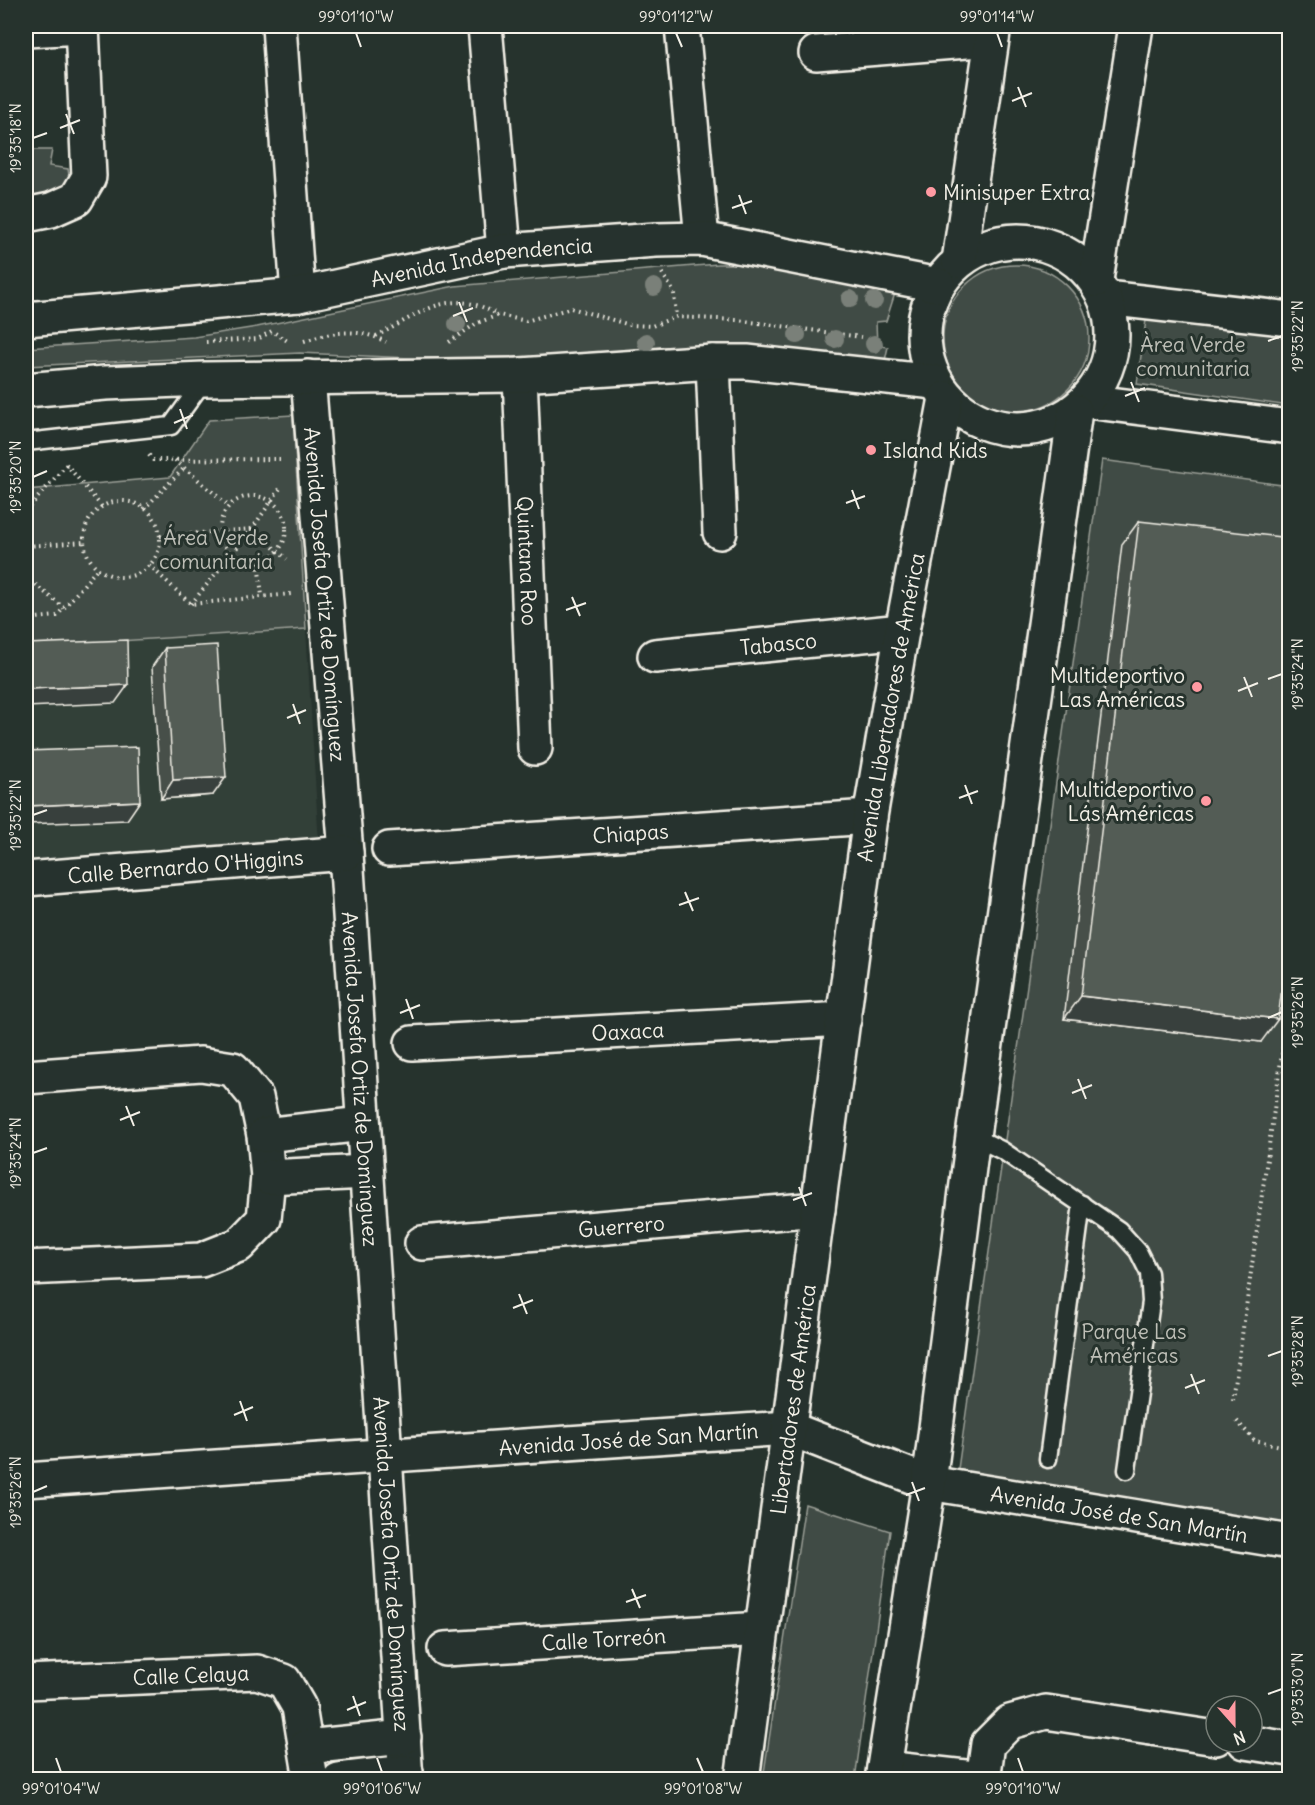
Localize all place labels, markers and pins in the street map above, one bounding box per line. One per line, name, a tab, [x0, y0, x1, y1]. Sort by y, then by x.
place label: Minisuper Extra	[943, 179, 1090, 206]
marker: Minisuper Extra	[924, 185, 938, 199]
place label: Island Kids	[883, 437, 988, 464]
marker: Island Kids	[864, 443, 878, 457]
place label: Multideportivo Las Américas	[1050, 662, 1185, 713]
marker: Multideportivo Las Américas	[1190, 680, 1204, 694]
place label: Multideportivo Lás Américas	[1059, 776, 1194, 827]
marker: Multideportivo Lás Américas	[1199, 794, 1213, 808]

